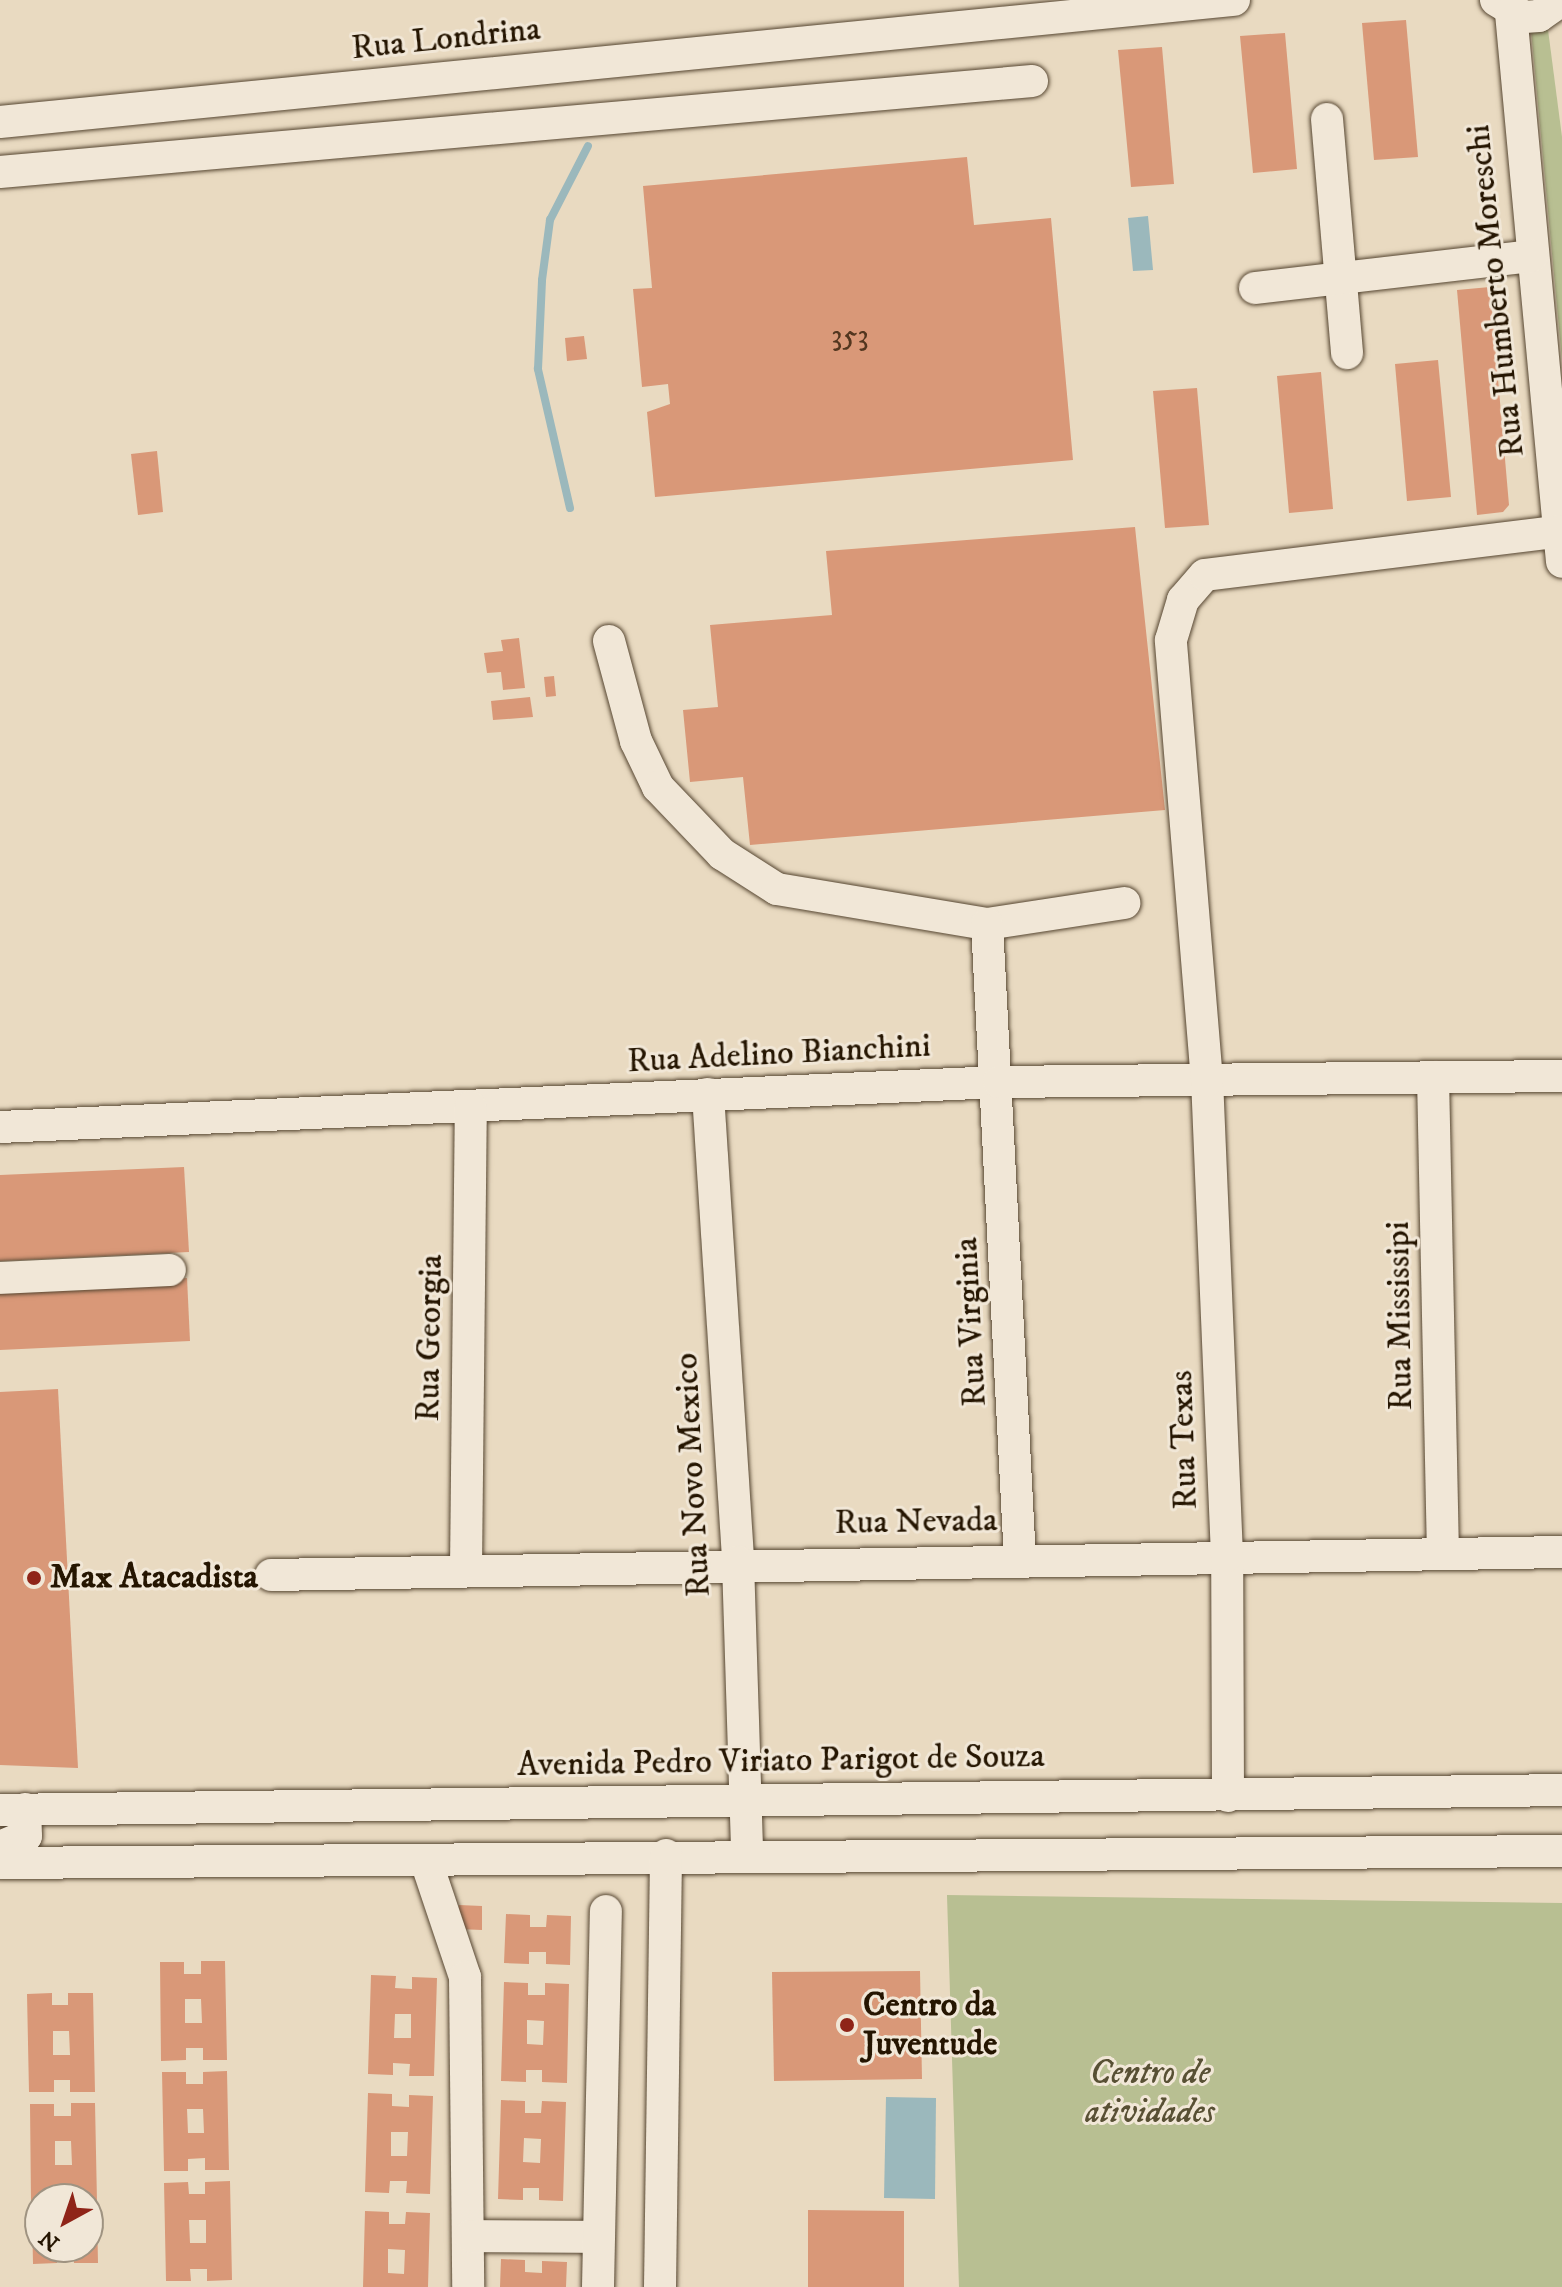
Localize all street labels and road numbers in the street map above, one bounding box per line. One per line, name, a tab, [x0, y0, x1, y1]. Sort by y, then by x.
street label: Rua Londrina	[349, 9, 543, 69]
street label: Rua Humberto Moreschi	[1458, 123, 1534, 459]
street label: Rua Adelino Bianchini	[626, 1026, 932, 1082]
street label: Rua Mississipi	[1378, 1221, 1422, 1411]
street label: Rua Virginia	[946, 1236, 996, 1408]
street label: Rua Georgia	[408, 1254, 452, 1422]
street label: Rua Novo Mexico	[666, 1352, 720, 1598]
street label: Rua Texas	[1161, 1370, 1207, 1510]
street label: Rua Nevada	[834, 1500, 998, 1544]
street label: Avenida Pedro Viriato Parigot de Souza	[517, 1736, 1045, 1786]

